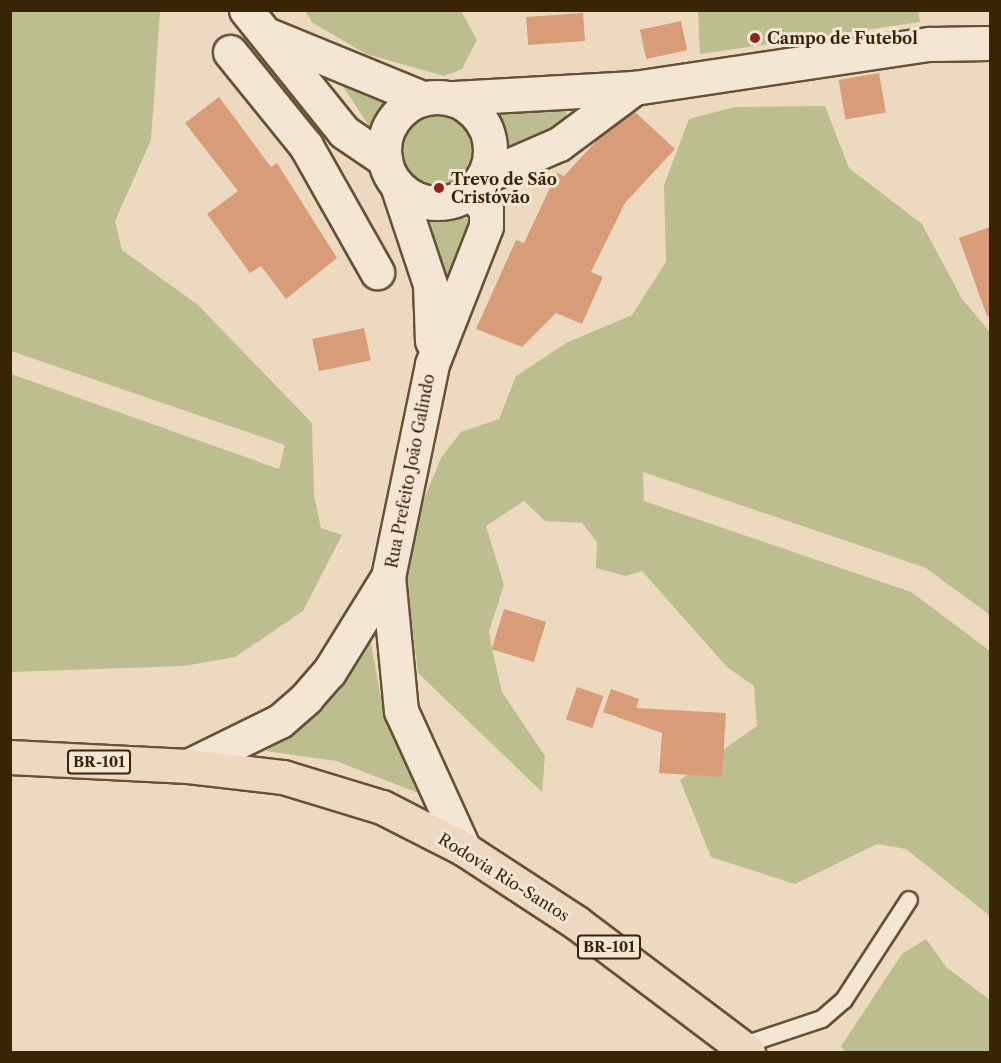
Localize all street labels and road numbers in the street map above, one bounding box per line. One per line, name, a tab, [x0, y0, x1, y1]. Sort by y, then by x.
street label: Rua Prefeito João Galindo	[382, 372, 438, 570]
road number: BR-101	[66, 750, 132, 774]
street label: Rodovia Rio-Santos	[435, 829, 573, 925]
road number: BR-101	[576, 935, 642, 959]

